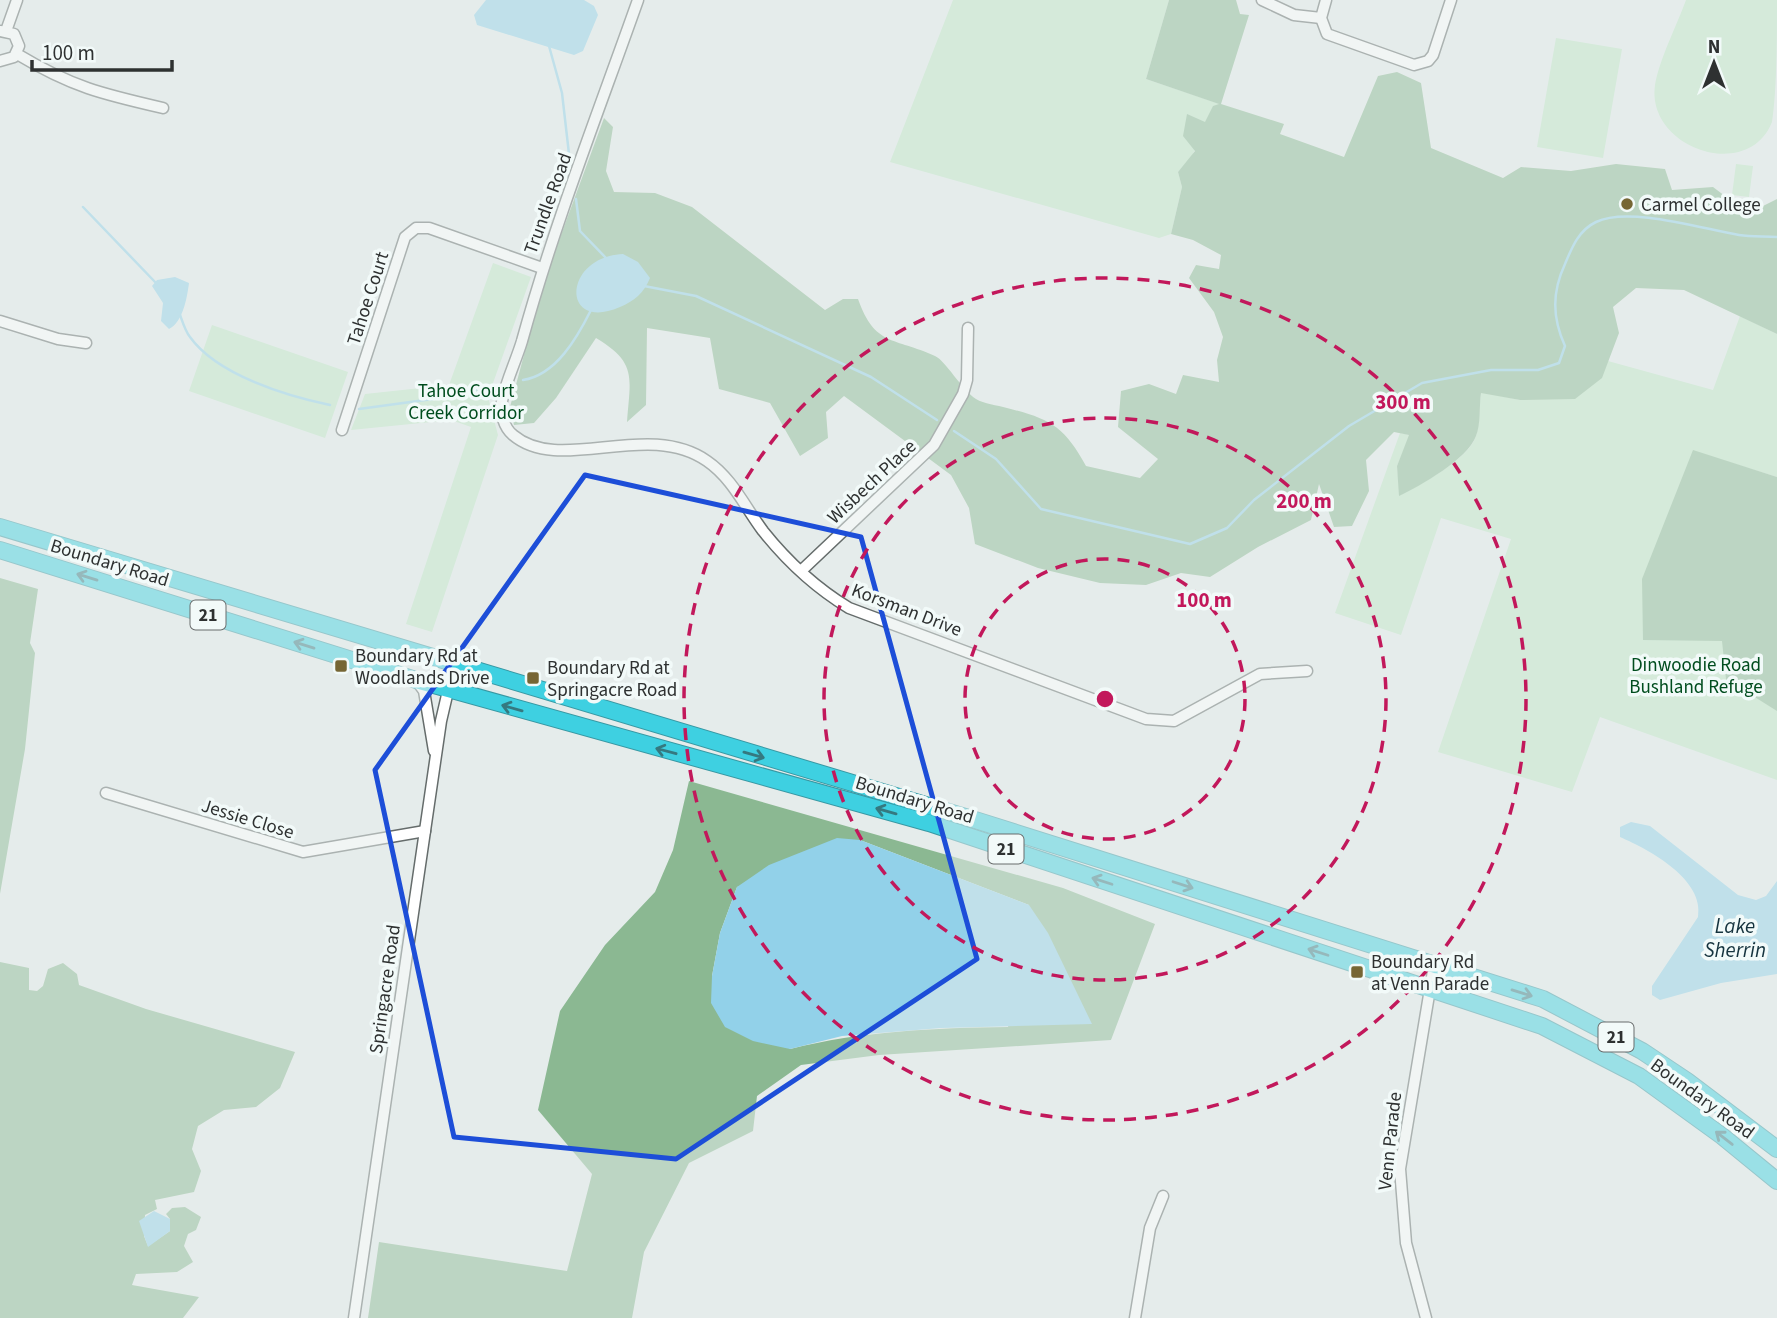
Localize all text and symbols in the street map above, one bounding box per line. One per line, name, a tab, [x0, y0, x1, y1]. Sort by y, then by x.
scale bar	[32, 28, 172, 72]
north arrow	[1679, 28, 1749, 98]
text: N	[1708, 34, 1720, 61]
text: 100 m	[42, 38, 95, 68]
street label: Trundle Road	[518, 149, 579, 258]
place label: Carmel College	[1641, 192, 1761, 219]
marker: Carmel College	[1619, 196, 1635, 212]
street label: Tahoe Court	[341, 248, 396, 349]
park label: Tahoe Court Creek Corridor	[408, 378, 524, 427]
text: 300 m	[1375, 387, 1431, 417]
street label: Wisbech Place	[821, 434, 923, 531]
text: 200 m	[1276, 486, 1332, 516]
street label: Boundary Road	[47, 533, 172, 594]
one-way arrow	[76, 570, 98, 583]
street label: Korsman Drive	[847, 577, 966, 644]
text: 100 m	[1176, 585, 1232, 615]
road number: 21	[190, 600, 226, 630]
one-way arrow	[293, 638, 315, 651]
place label: Boundary Rd at Woodlands Drive	[355, 643, 489, 692]
park label: Dinwoodie Road Bushland Refuge	[1629, 652, 1763, 701]
place label: Boundary Rd at Springacre Road	[547, 655, 677, 704]
marker: Boundary Rd at Woodlands Drive	[333, 658, 349, 674]
marker: Boundary Rd at Springacre Road	[525, 670, 541, 686]
centre of rings	[1093, 687, 1117, 711]
one-way arrow	[502, 701, 524, 714]
one-way arrow	[655, 744, 678, 757]
one-way arrow	[743, 749, 765, 762]
street label: Boundary Road	[852, 770, 977, 831]
street label: Jessie Close	[198, 793, 297, 846]
one-way arrow	[875, 804, 897, 817]
road number: 21	[988, 834, 1024, 864]
one-way arrow	[1092, 873, 1114, 886]
one-way arrow	[1172, 879, 1194, 892]
water label: Lake Sherrin	[1704, 911, 1766, 965]
street label: Springacre Road	[363, 923, 408, 1056]
one-way arrow	[1308, 945, 1330, 957]
place label: Boundary Rd at Venn Parade	[1371, 949, 1489, 998]
marker: Boundary Rd at Venn Parade	[1349, 964, 1365, 980]
one-way arrow	[1511, 988, 1533, 1000]
road number: 21	[1598, 1022, 1634, 1052]
street label: Boundary Road	[1644, 1052, 1760, 1146]
street label: Venn Parade	[1372, 1091, 1409, 1192]
one-way arrow	[1715, 1131, 1734, 1146]

